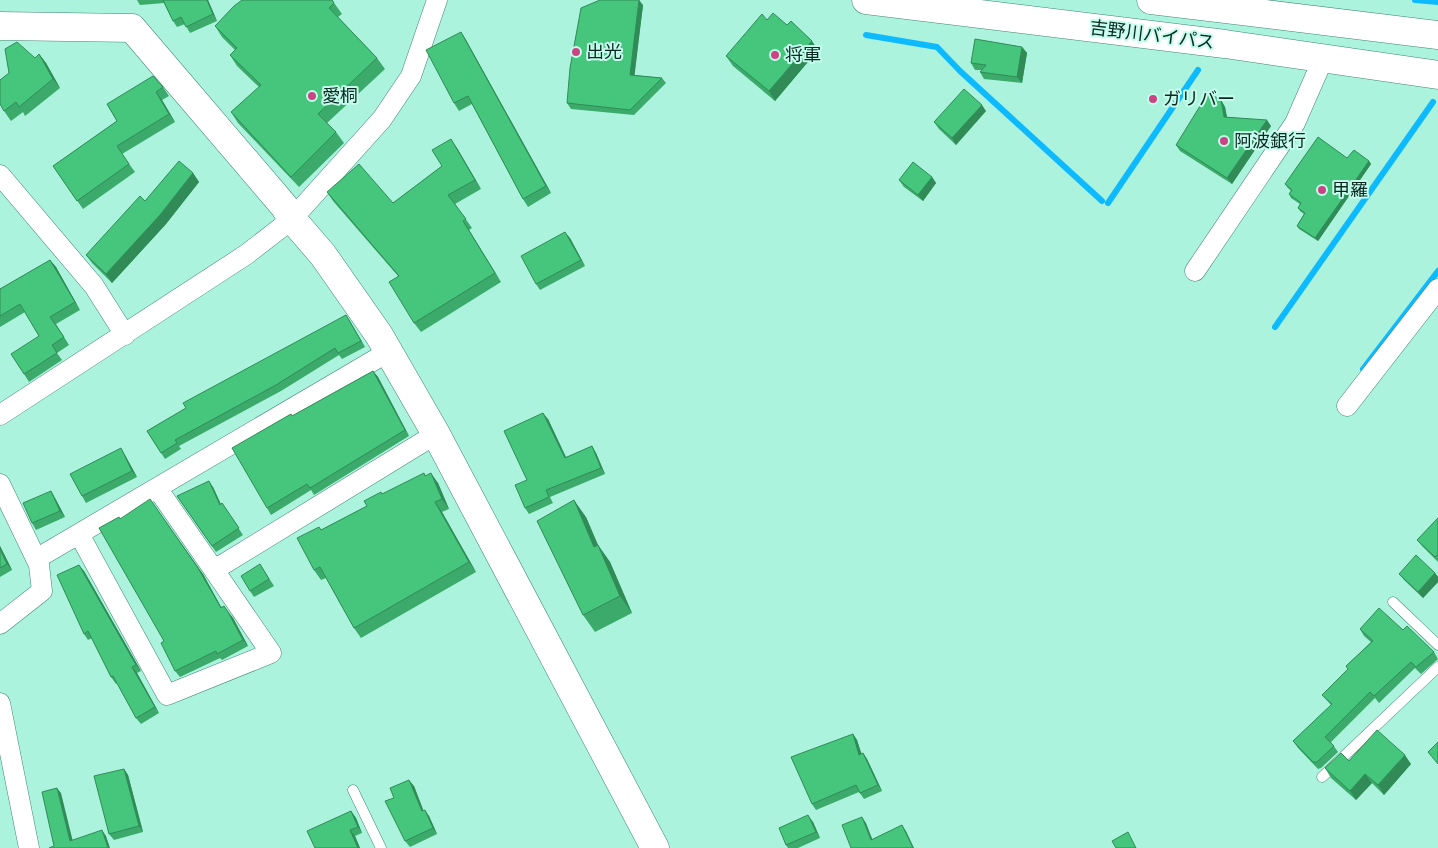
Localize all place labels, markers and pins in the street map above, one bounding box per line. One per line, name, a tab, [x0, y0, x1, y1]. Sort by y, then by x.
place label: 出光	[586, 39, 622, 65]
place label: 将軍	[785, 42, 821, 68]
marker: 出光	[570, 46, 582, 58]
marker: 将軍	[769, 49, 781, 61]
place label: 愛桐	[322, 83, 358, 109]
place label: ガリバー	[1163, 86, 1235, 112]
marker: 愛桐	[306, 90, 318, 102]
marker: ガリバー	[1147, 93, 1159, 105]
place label: 阿波銀行	[1234, 128, 1306, 154]
marker: 阿波銀行	[1218, 135, 1230, 147]
place label: 甲羅	[1332, 177, 1368, 203]
marker: 甲羅	[1316, 184, 1328, 196]

